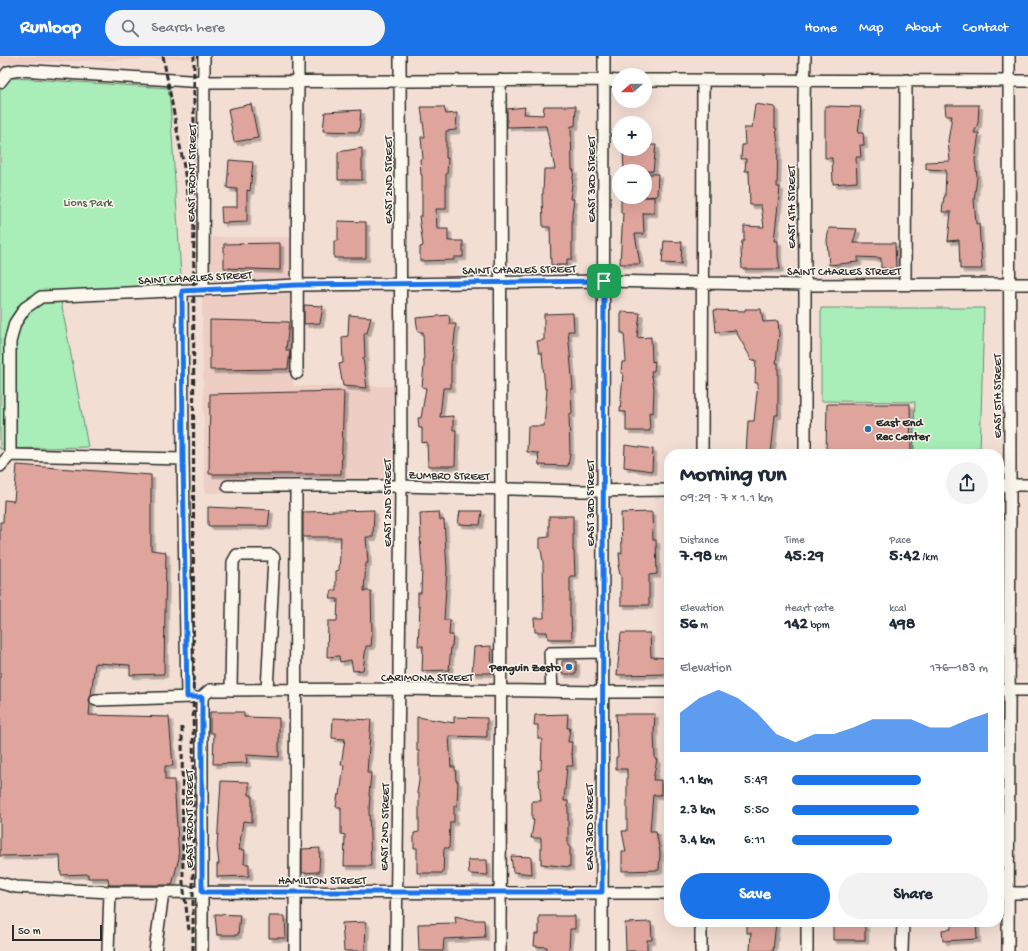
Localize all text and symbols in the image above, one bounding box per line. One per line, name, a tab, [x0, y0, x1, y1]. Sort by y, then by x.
search box	[105, 10, 385, 46]
text: Runloop	[20, 17, 81, 40]
icon: search	[119, 17, 141, 39]
text: Search here	[151, 19, 225, 37]
text: Home	[805, 20, 837, 37]
text: Map	[859, 20, 883, 37]
text: About	[905, 20, 941, 37]
text: Contact	[963, 20, 1008, 37]
north arrow	[612, 68, 652, 108]
map controls	[612, 68, 652, 204]
button: +	[612, 116, 652, 156]
street label: EAST FRONT STREET	[185, 122, 201, 222]
street label: EAST 3RD STREET	[586, 134, 600, 222]
street label: EAST 2ND STREET	[383, 135, 397, 224]
button: −	[612, 164, 652, 204]
street label: EAST 4TH STREET	[786, 164, 800, 249]
park label: Lions Park	[63, 197, 114, 211]
street label: SAINT CHARLES STREET	[462, 263, 577, 279]
pin	[587, 264, 621, 298]
street label: SAINT CHARLES STREET	[787, 266, 902, 280]
street label: SAINT CHARLES STREET	[138, 269, 254, 289]
icon: arrive	[593, 270, 615, 292]
street label: EAST 5TH STREET	[992, 353, 1006, 438]
place label: East End Rec Center	[875, 417, 931, 445]
marker: East End Rec Center	[863, 424, 873, 434]
street label: EAST 2ND STREET	[382, 458, 396, 547]
street label: EAST 3RD STREET	[585, 458, 599, 546]
button: share	[946, 462, 988, 504]
text: Morning run	[680, 463, 786, 489]
street label: ZUMBRO STREET	[408, 469, 491, 485]
text: 09:29 · 7 × 1.1 km	[680, 491, 773, 506]
text: Distance	[680, 535, 719, 547]
text: Time	[785, 535, 805, 547]
text: Pace	[889, 535, 911, 547]
text: 7.98	[680, 547, 712, 567]
text: 45:29	[785, 547, 824, 567]
text: 5:42	[889, 547, 920, 567]
text: km	[712, 552, 727, 564]
text: /km	[920, 552, 938, 564]
text: Elevation	[680, 603, 724, 615]
text: Heart rate	[785, 603, 834, 615]
text: kcal	[889, 603, 907, 615]
text: 56	[680, 615, 698, 635]
text: 142	[785, 615, 808, 635]
text: 498	[889, 615, 915, 635]
text: m	[698, 620, 708, 632]
text: bpm	[808, 620, 830, 632]
text: Elevation	[680, 661, 732, 676]
text: 176–183 m	[930, 661, 988, 676]
place label: Penguin Zesto	[488, 662, 562, 676]
marker: Penguin Zesto	[564, 662, 574, 672]
street label: CARIMONA STREET	[381, 672, 474, 686]
street label: EAST FRONT STREET	[184, 768, 198, 868]
text: 1.1 km	[680, 773, 713, 788]
text: 5:49	[744, 773, 768, 788]
street label: EAST 2ND STREET	[378, 782, 394, 871]
street label: EAST 3RD STREET	[584, 782, 598, 870]
text: 2.3 km	[680, 803, 715, 818]
text: 5:50	[744, 803, 769, 818]
text: 3.4 km	[680, 833, 715, 848]
text: 6:11	[744, 833, 765, 848]
button: Save	[680, 873, 830, 919]
button: Share	[838, 873, 988, 919]
street label: HAMILTON STREET	[278, 875, 367, 889]
scale bar	[12, 923, 102, 942]
text: 50 m	[18, 926, 40, 938]

